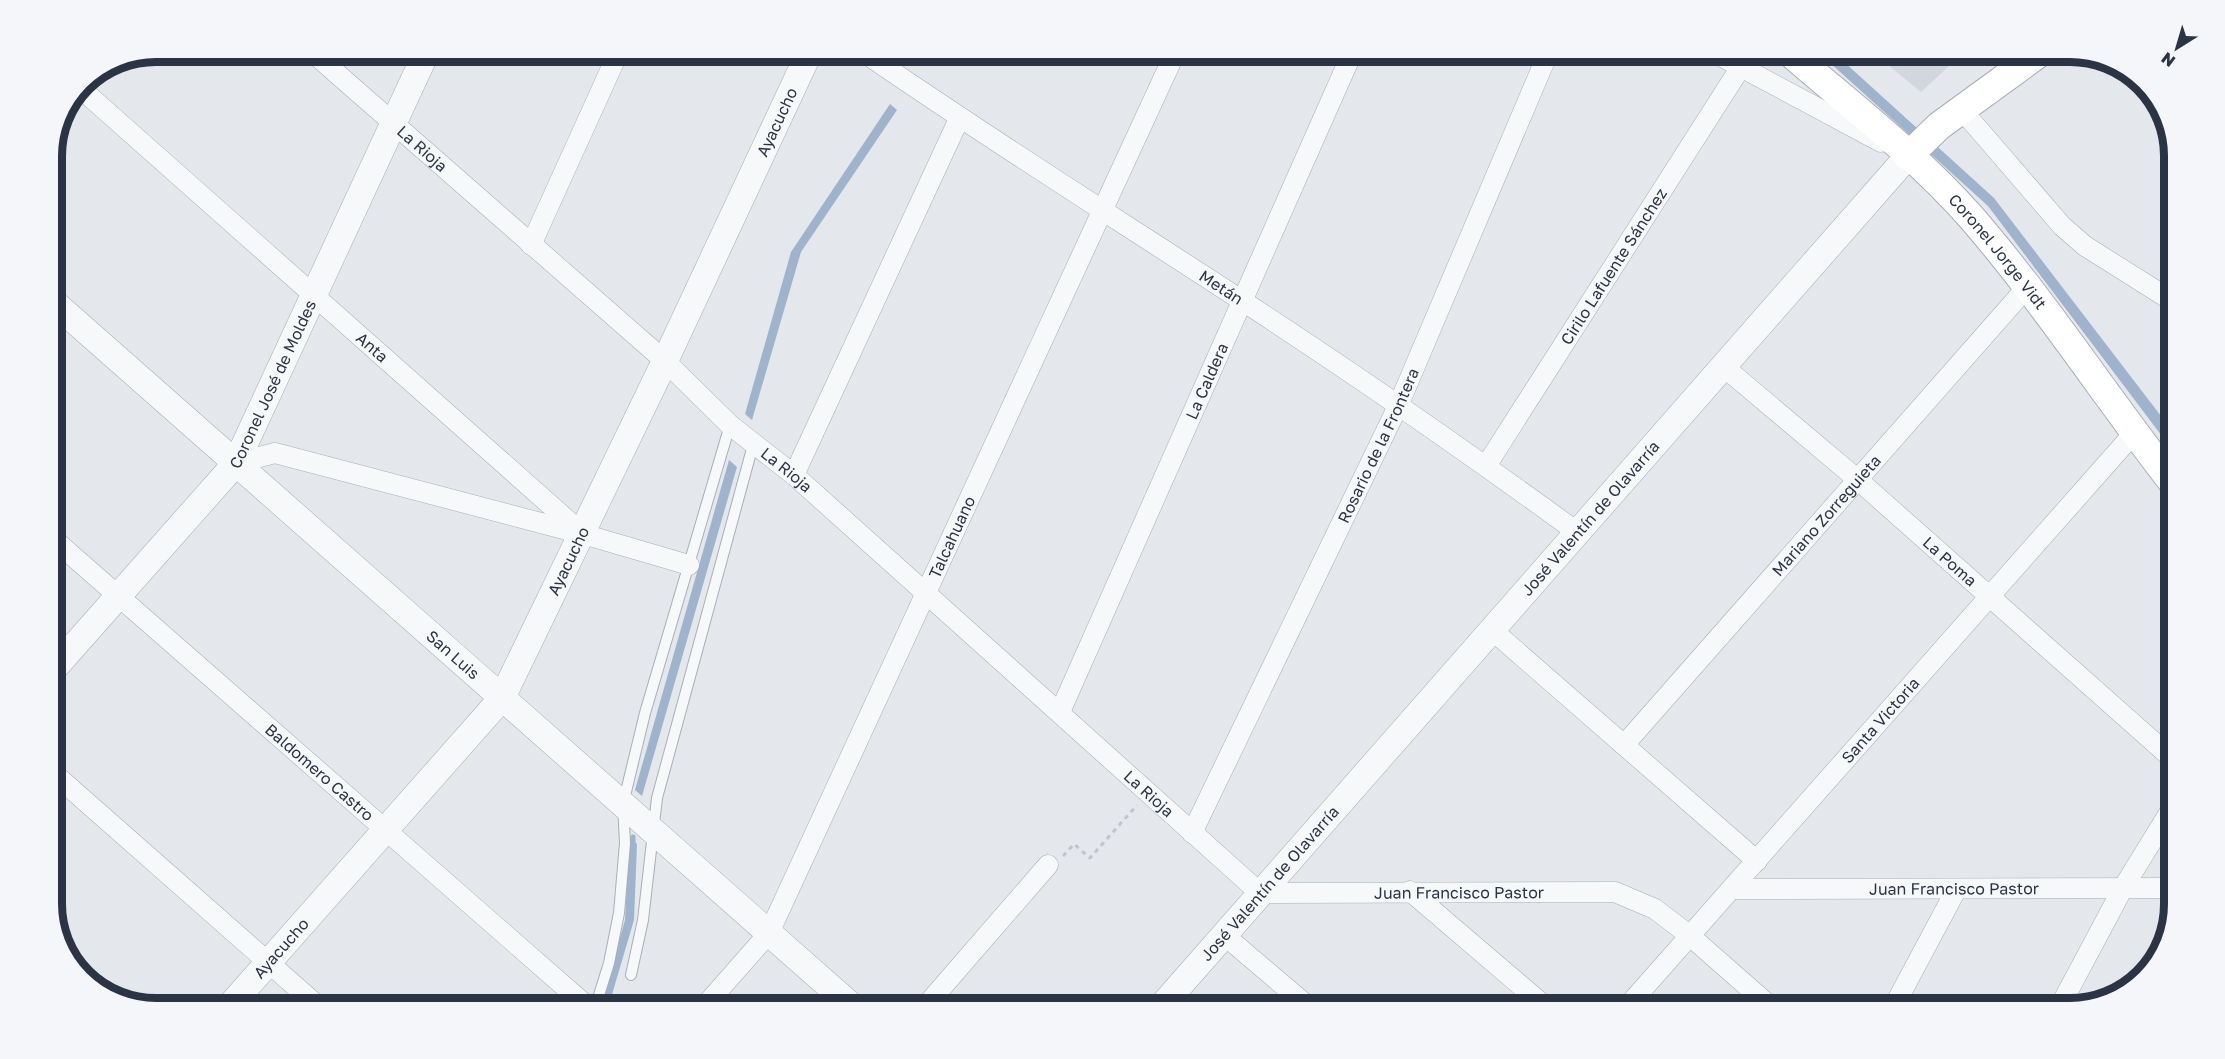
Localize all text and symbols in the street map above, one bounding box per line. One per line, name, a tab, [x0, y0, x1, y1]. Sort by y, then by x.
north arrow	[2147, 18, 2207, 78]
text: N	[2157, 48, 2179, 72]
street label: Ayacucho	[752, 84, 802, 160]
street label: La Rioja	[393, 121, 452, 176]
street label: Cirilo Lafuente Sánchez	[1556, 184, 1671, 348]
street label: Coronel Jorge Vidt	[1945, 190, 2051, 313]
street label: Metán	[1196, 266, 1247, 309]
street label: Coronel José de Moldes	[225, 297, 320, 472]
street label: Anta	[352, 328, 392, 366]
street label: La Caldera	[1181, 340, 1232, 422]
street label: Rosario de la Frontera	[1333, 365, 1423, 526]
street label: José Valentín de Olavarría	[1517, 436, 1664, 600]
street label: La Rioja	[757, 443, 817, 497]
street label: Mariano Zorreguieta	[1767, 451, 1885, 580]
street label: Talcahuano	[924, 493, 979, 581]
street label: Ayacucho	[543, 523, 593, 599]
street label: La Poma	[1919, 532, 1981, 591]
street label: San Luis	[422, 626, 484, 683]
street label: Santa Victoria	[1837, 673, 1923, 767]
street label: Baldomero Castro	[261, 719, 378, 825]
street label: La Rioja	[1120, 766, 1178, 821]
street label: José Valentín de Olavarría	[1196, 802, 1343, 965]
street label: Juan Francisco Pastor	[1869, 878, 2039, 899]
street label: Juan Francisco Pastor	[1374, 882, 1544, 903]
street label: Ayacucho	[249, 914, 313, 982]

